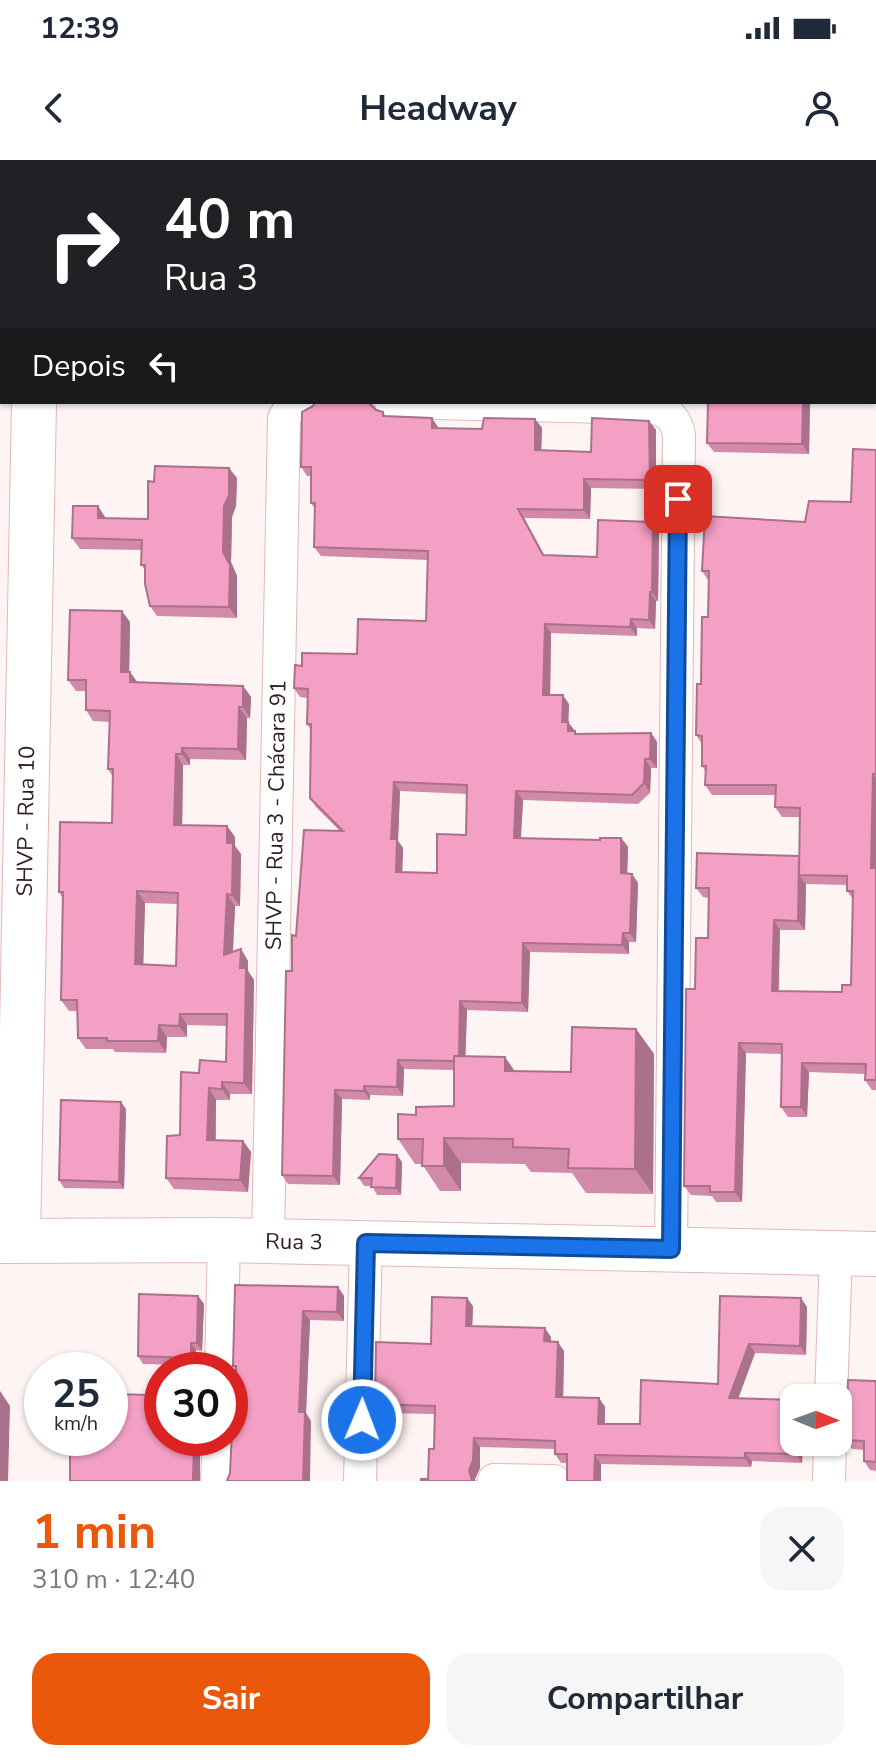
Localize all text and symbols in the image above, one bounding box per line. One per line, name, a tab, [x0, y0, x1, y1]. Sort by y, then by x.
text: 12:39	[40, 8, 119, 49]
text: Headway	[359, 84, 517, 133]
icon: back	[32, 86, 76, 130]
icon: person	[800, 86, 844, 130]
text: 40 m	[164, 181, 295, 258]
icon: right	[32, 192, 136, 296]
text: Rua 3	[164, 254, 258, 303]
icon: left	[142, 344, 186, 388]
text: Depois	[32, 346, 126, 387]
pin	[644, 465, 712, 533]
icon: arrive	[656, 477, 700, 521]
street label: SHVP - Rua 3 - Chácara 91	[259, 680, 293, 950]
street label: SHVP - Rua 10	[10, 745, 42, 897]
street label: Rua 3	[265, 1226, 323, 1258]
speed limit sign: 30	[144, 1352, 248, 1456]
text: 25	[52, 1367, 100, 1421]
position arrow	[320, 1378, 404, 1462]
north arrow	[780, 1384, 852, 1456]
map controls	[780, 1384, 852, 1456]
text: km/h	[54, 1410, 98, 1437]
text: 1 min	[32, 1499, 156, 1565]
button: close	[760, 1507, 844, 1591]
text: 310 m · 12:40	[32, 1562, 195, 1597]
button: Sair	[32, 1653, 430, 1745]
button: Compartilhar	[446, 1653, 844, 1745]

